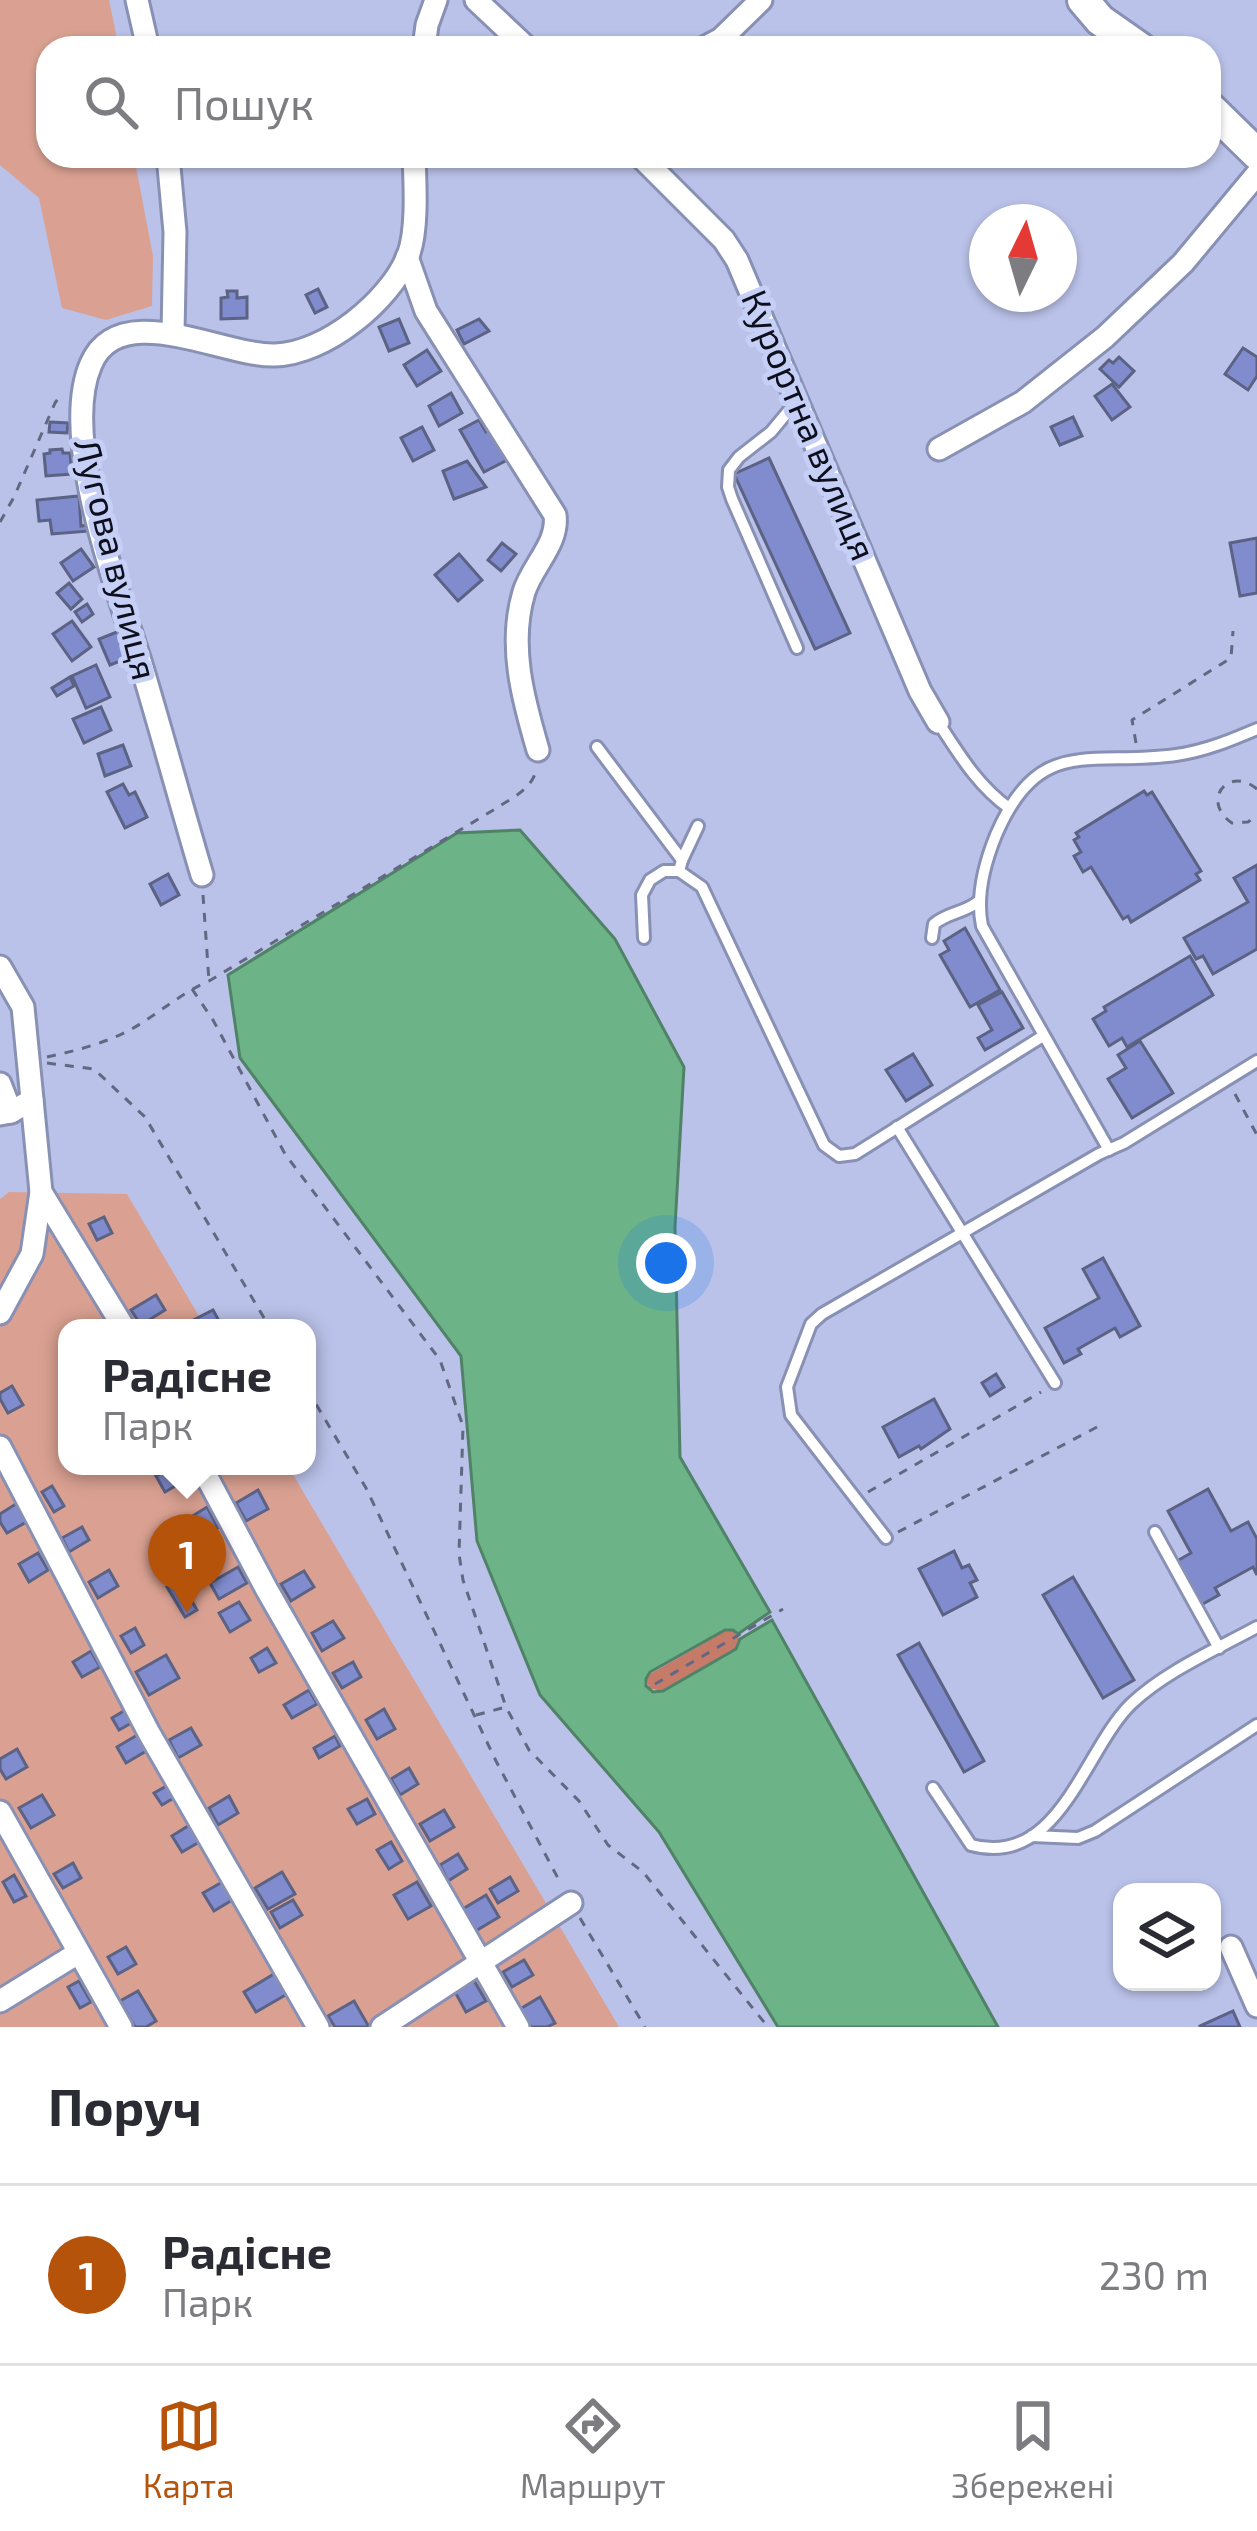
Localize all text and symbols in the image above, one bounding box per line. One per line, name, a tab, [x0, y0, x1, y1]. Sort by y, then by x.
search box	[36, 36, 1221, 168]
icon: search	[78, 69, 144, 135]
text: Пошук	[174, 75, 314, 129]
north arrow	[969, 204, 1077, 312]
street label: Курортна вулиця	[733, 283, 887, 566]
street label: Лугова вулиця	[66, 433, 168, 684]
your location	[636, 1233, 696, 1293]
popup	[58, 1319, 316, 1475]
text: Радісне	[102, 1347, 272, 1401]
text: Парк	[102, 1401, 193, 1448]
pin: 1	[148, 1514, 226, 1613]
map controls	[1113, 1883, 1221, 1991]
button: layers	[1113, 1883, 1221, 1991]
text: Поруч	[48, 2075, 202, 2136]
text: Радісне	[162, 2224, 332, 2278]
text: 1	[79, 2251, 95, 2298]
text: 230 m	[1099, 2251, 1209, 2298]
text: Парк	[162, 2278, 253, 2325]
tab: Карта	[143, 2393, 234, 2505]
tab: Маршрут	[520, 2393, 666, 2505]
tab: Збережені	[951, 2393, 1114, 2505]

